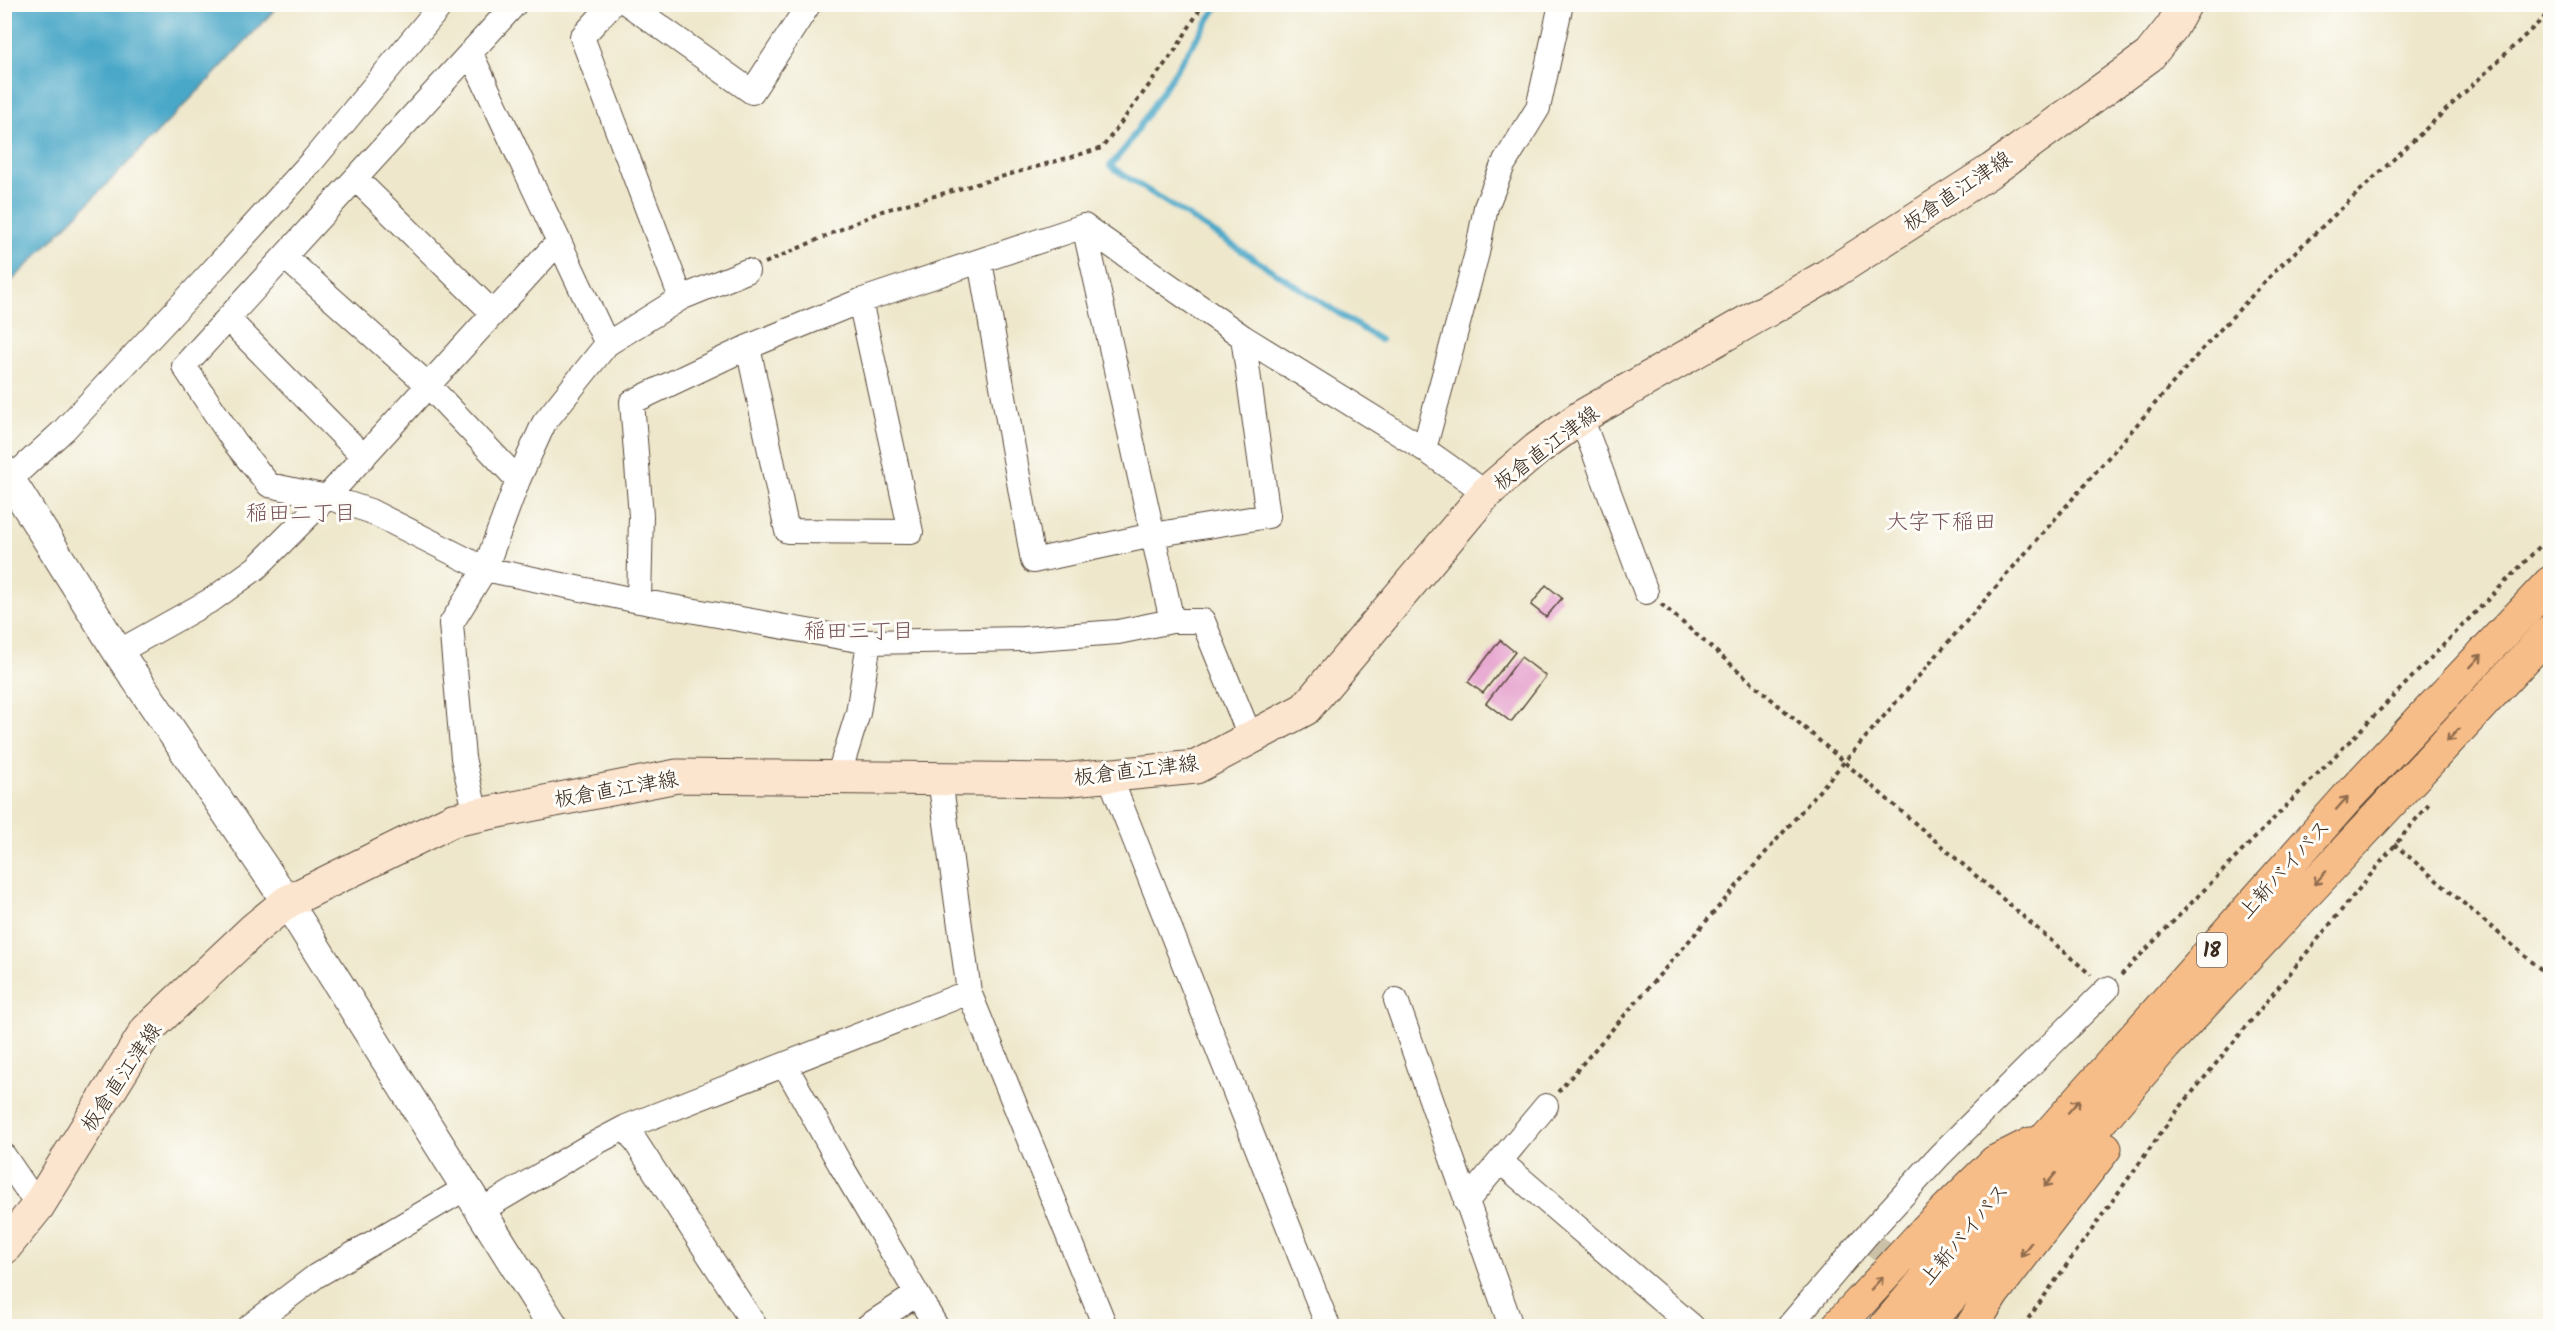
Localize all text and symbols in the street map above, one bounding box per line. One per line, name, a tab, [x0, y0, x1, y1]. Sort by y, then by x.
street label: 板倉直江津線	[1896, 143, 2019, 241]
street label: 板倉直江津線	[1487, 398, 1607, 500]
district label: 稲田二丁目	[246, 497, 356, 532]
district label: 大字下稲田	[1886, 506, 1996, 541]
district label: 稲田三丁目	[804, 615, 914, 650]
one-way arrow	[2469, 654, 2483, 669]
one-way arrow	[2446, 728, 2460, 743]
street label: 板倉直江津線	[1072, 747, 1201, 796]
street label: 板倉直江津線	[551, 763, 681, 818]
one-way arrow	[2335, 796, 2349, 811]
street label: 上新バイパス	[2231, 812, 2339, 928]
one-way arrow	[2312, 870, 2327, 885]
road number: 18	[2197, 933, 2227, 967]
street label: 板倉直江津線	[73, 1016, 171, 1139]
one-way arrow	[2067, 1099, 2081, 1114]
one-way arrow	[2043, 1172, 2057, 1187]
street label: 上新バイパス	[1912, 1176, 2018, 1294]
one-way arrow	[2020, 1241, 2033, 1257]
one-way arrow	[1870, 1276, 1884, 1291]

